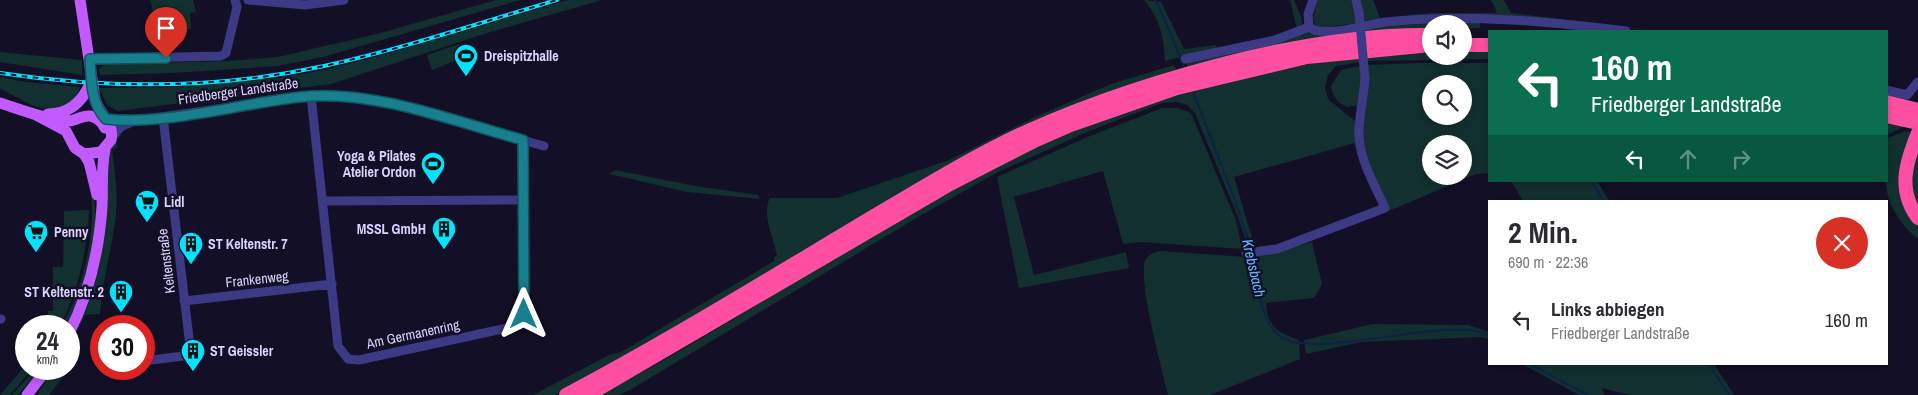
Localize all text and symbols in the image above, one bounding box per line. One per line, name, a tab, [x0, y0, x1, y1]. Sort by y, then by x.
pin	[145, 7, 187, 58]
icon: arrive	[152, 14, 180, 42]
map controls	[1422, 15, 1472, 185]
button: sound	[1422, 15, 1472, 65]
sports icon: Dreispitzhalle	[453, 43, 479, 77]
text: 160 m	[1591, 44, 1672, 91]
place label: Dreispitzhalle	[484, 47, 559, 65]
icon: left	[1508, 50, 1573, 115]
street label: Friedberger Landstraße	[177, 74, 299, 108]
button: search	[1422, 75, 1472, 125]
text: Friedberger Landstraße	[1591, 89, 1782, 119]
button: layers	[1422, 135, 1472, 185]
icon: left	[1621, 145, 1649, 173]
icon: ahead	[1674, 145, 1702, 173]
icon: right	[1727, 145, 1755, 173]
place label: Yoga & Pilates Atelier Ordon	[337, 147, 416, 181]
sports icon: Yoga & Pilates Atelier Ordon	[420, 151, 446, 185]
supermarket icon: Lidl	[134, 189, 160, 223]
place label: Lidl	[164, 193, 184, 211]
text: 2 Min.	[1508, 212, 1578, 252]
building icon: MSSL GmbH	[431, 216, 457, 250]
button: close	[1816, 217, 1868, 269]
supermarket icon: Penny	[23, 219, 49, 253]
place label: MSSL GmbH	[357, 220, 426, 238]
place label: Penny	[54, 223, 89, 241]
street label: Keltenstraße	[153, 228, 179, 294]
building icon: ST Keltenstr. 7	[178, 231, 204, 265]
place label: ST Keltenstr. 7	[208, 235, 288, 253]
water label: Krebsbach	[1237, 237, 1271, 299]
text: 690 m · 22:36	[1508, 251, 1588, 273]
street label: Frankenweg	[225, 267, 290, 291]
building icon: ST Keltenstr. 2	[108, 279, 134, 313]
place label: ST Keltenstr. 2	[24, 283, 104, 301]
position arrow	[497, 287, 549, 339]
text: Links abbiegen	[1551, 296, 1664, 322]
icon: left	[1508, 306, 1536, 334]
text: 160 m	[1825, 307, 1868, 333]
speed limit sign: 30	[90, 315, 155, 380]
street label: Am Germanenring	[364, 315, 462, 353]
text: Friedberger Landstraße	[1551, 322, 1690, 344]
text: 24	[36, 324, 59, 358]
building icon: ST Geissler	[180, 338, 206, 372]
place label: ST Geissler	[210, 342, 274, 360]
text: km/h	[37, 352, 58, 368]

